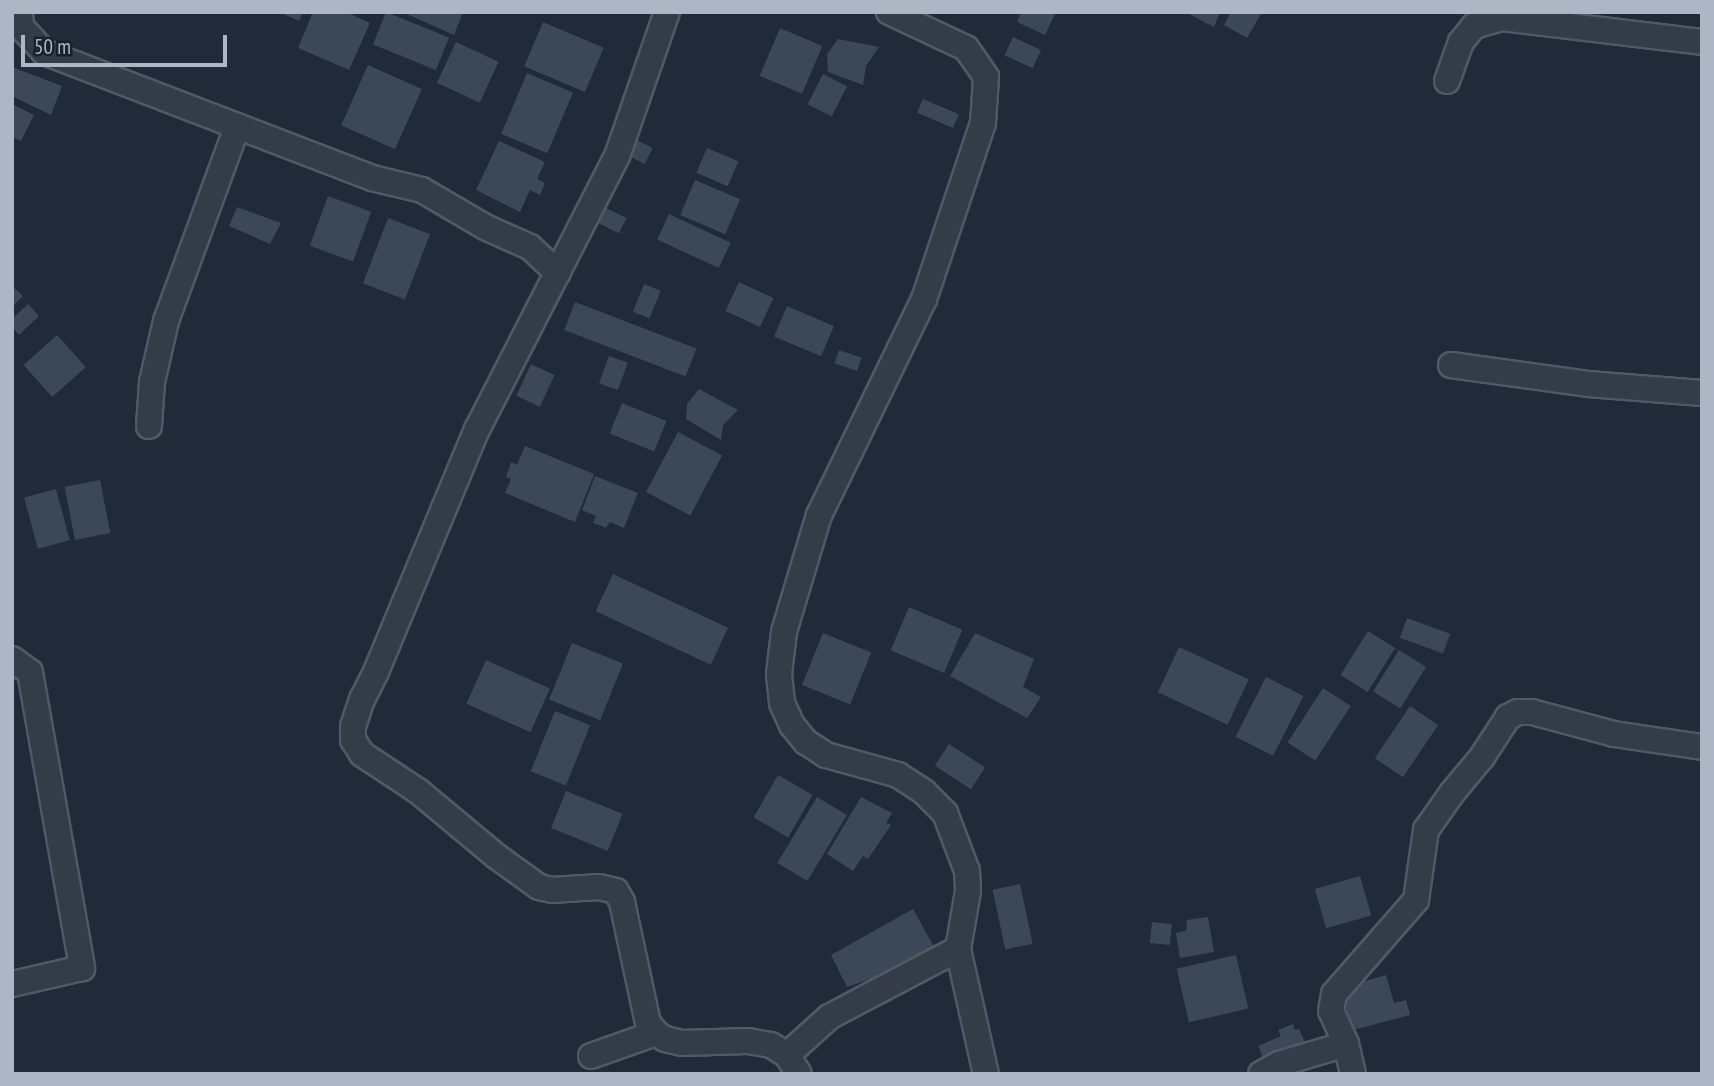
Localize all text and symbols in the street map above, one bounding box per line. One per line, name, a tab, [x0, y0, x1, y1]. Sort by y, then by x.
scale bar	[24, 21, 231, 65]
text: 50 m	[34, 33, 71, 60]

